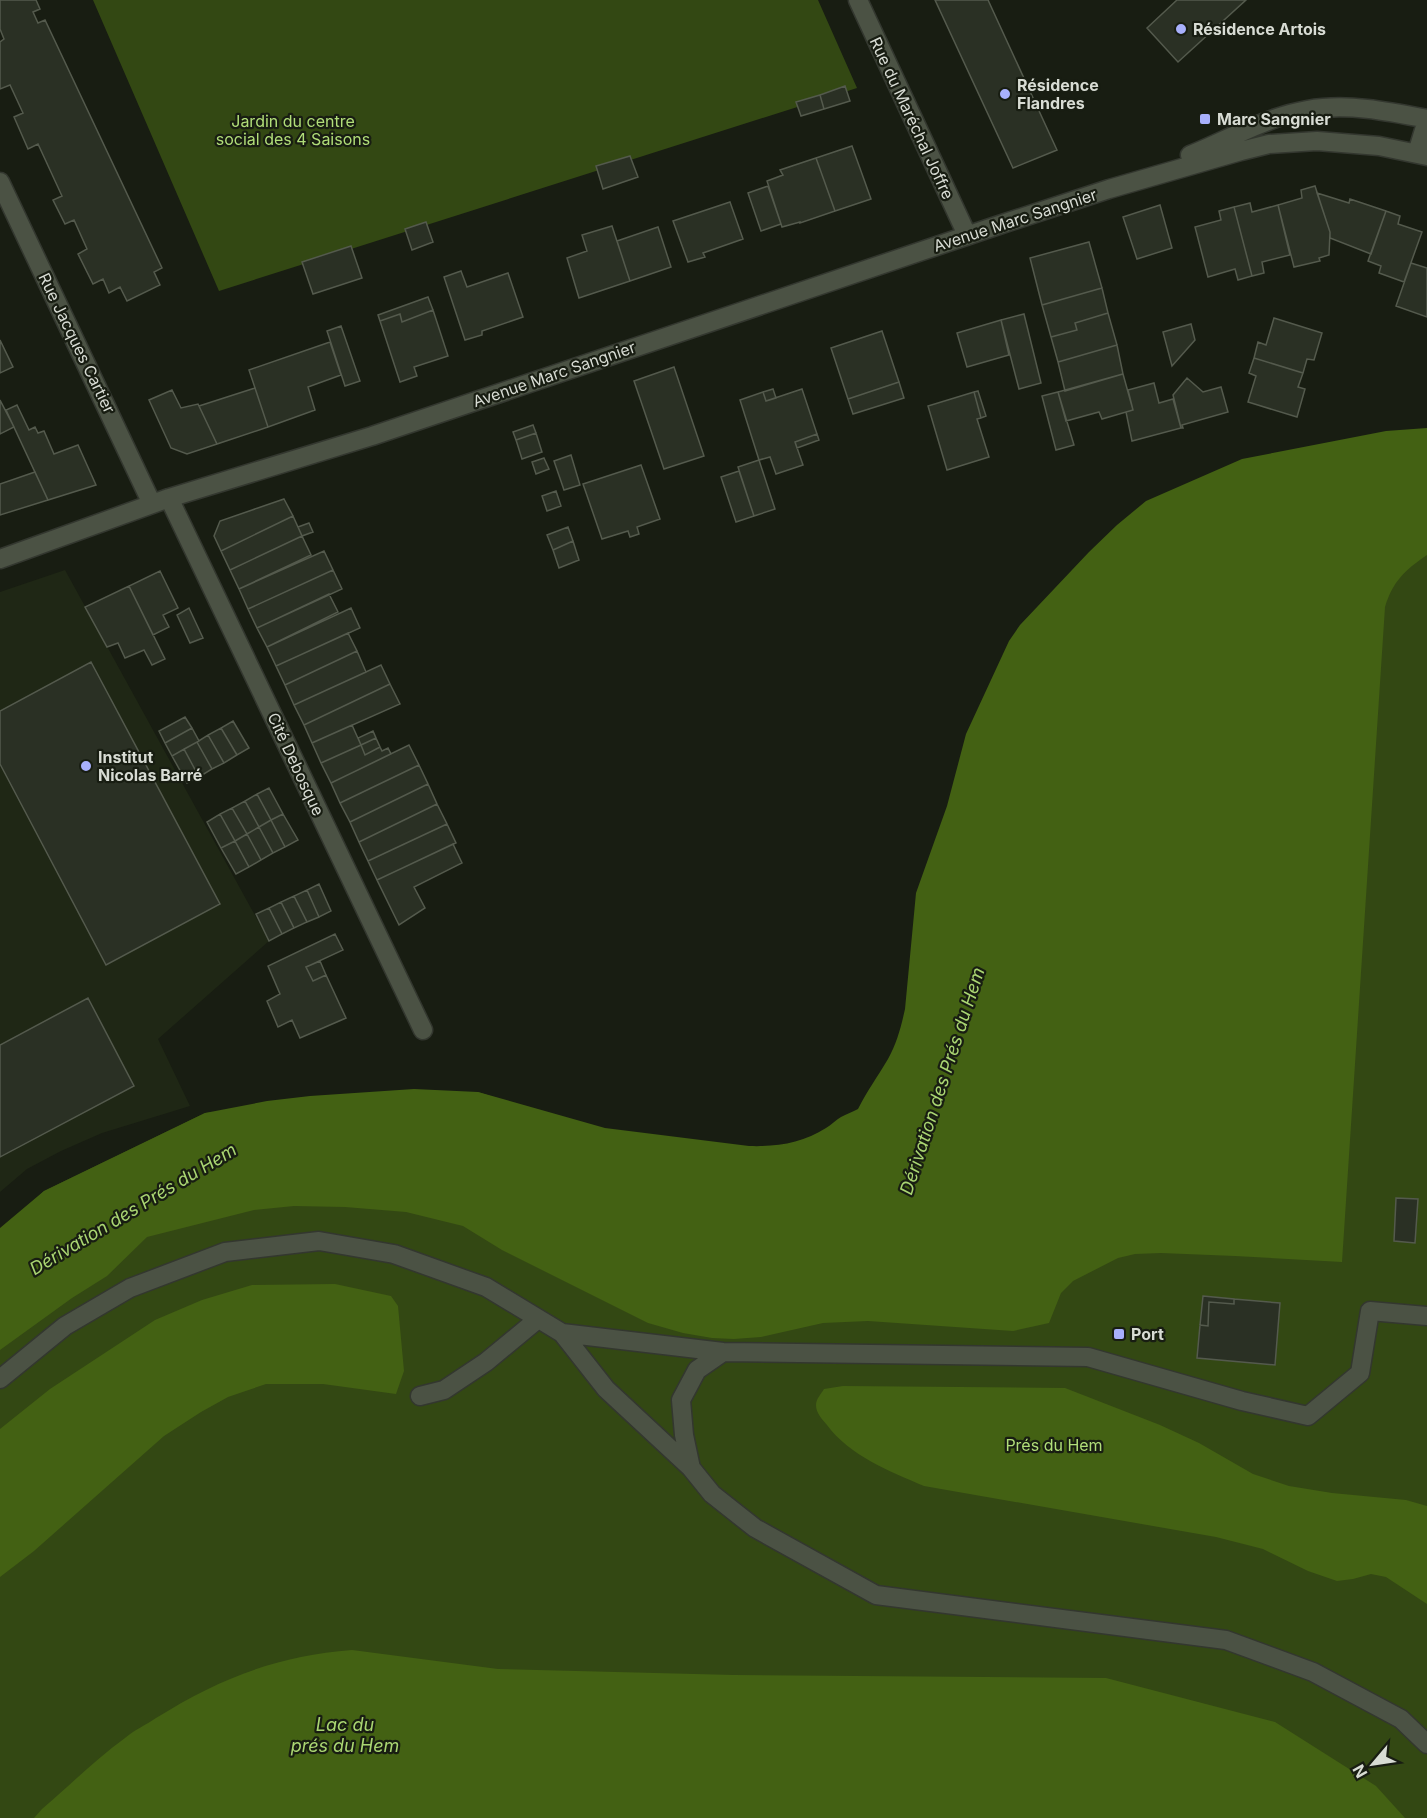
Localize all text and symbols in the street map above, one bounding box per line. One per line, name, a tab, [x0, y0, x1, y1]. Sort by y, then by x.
place label: Résidence Artois	[1193, 19, 1326, 39]
marker: Résidence Artois	[1174, 22, 1188, 36]
street label: Rue du Maréchal Joffre	[866, 34, 958, 202]
place label: Résidence Flandres	[1017, 75, 1099, 113]
marker: Résidence Flandres	[998, 87, 1012, 101]
place label: Marc Sangnier	[1217, 109, 1331, 129]
park label: Jardin du centre social des 4 Saisons	[216, 111, 370, 149]
marker: Marc Sangnier	[1198, 112, 1212, 126]
street label: Avenue Marc Sangnier	[931, 184, 1099, 256]
street label: Rue Jacques Cartier	[34, 270, 120, 416]
street label: Avenue Marc Sangnier	[470, 337, 638, 411]
street label: Cité Debosque	[263, 709, 329, 819]
place label: Institut Nicolas Barré	[98, 747, 202, 785]
marker: Institut Nicolas Barré	[79, 759, 93, 773]
water label: Dérivation des Prés du Hem	[895, 965, 989, 1197]
water label: Dérivation des Prés du Hem	[26, 1139, 240, 1279]
place label: Port	[1131, 1324, 1164, 1344]
marker: Port	[1112, 1327, 1126, 1341]
park label: Prés du Hem	[1005, 1435, 1103, 1455]
water label: Lac du prés du Hem	[290, 1714, 400, 1756]
north arrow	[1343, 1734, 1403, 1794]
text: N	[1348, 1761, 1372, 1781]

